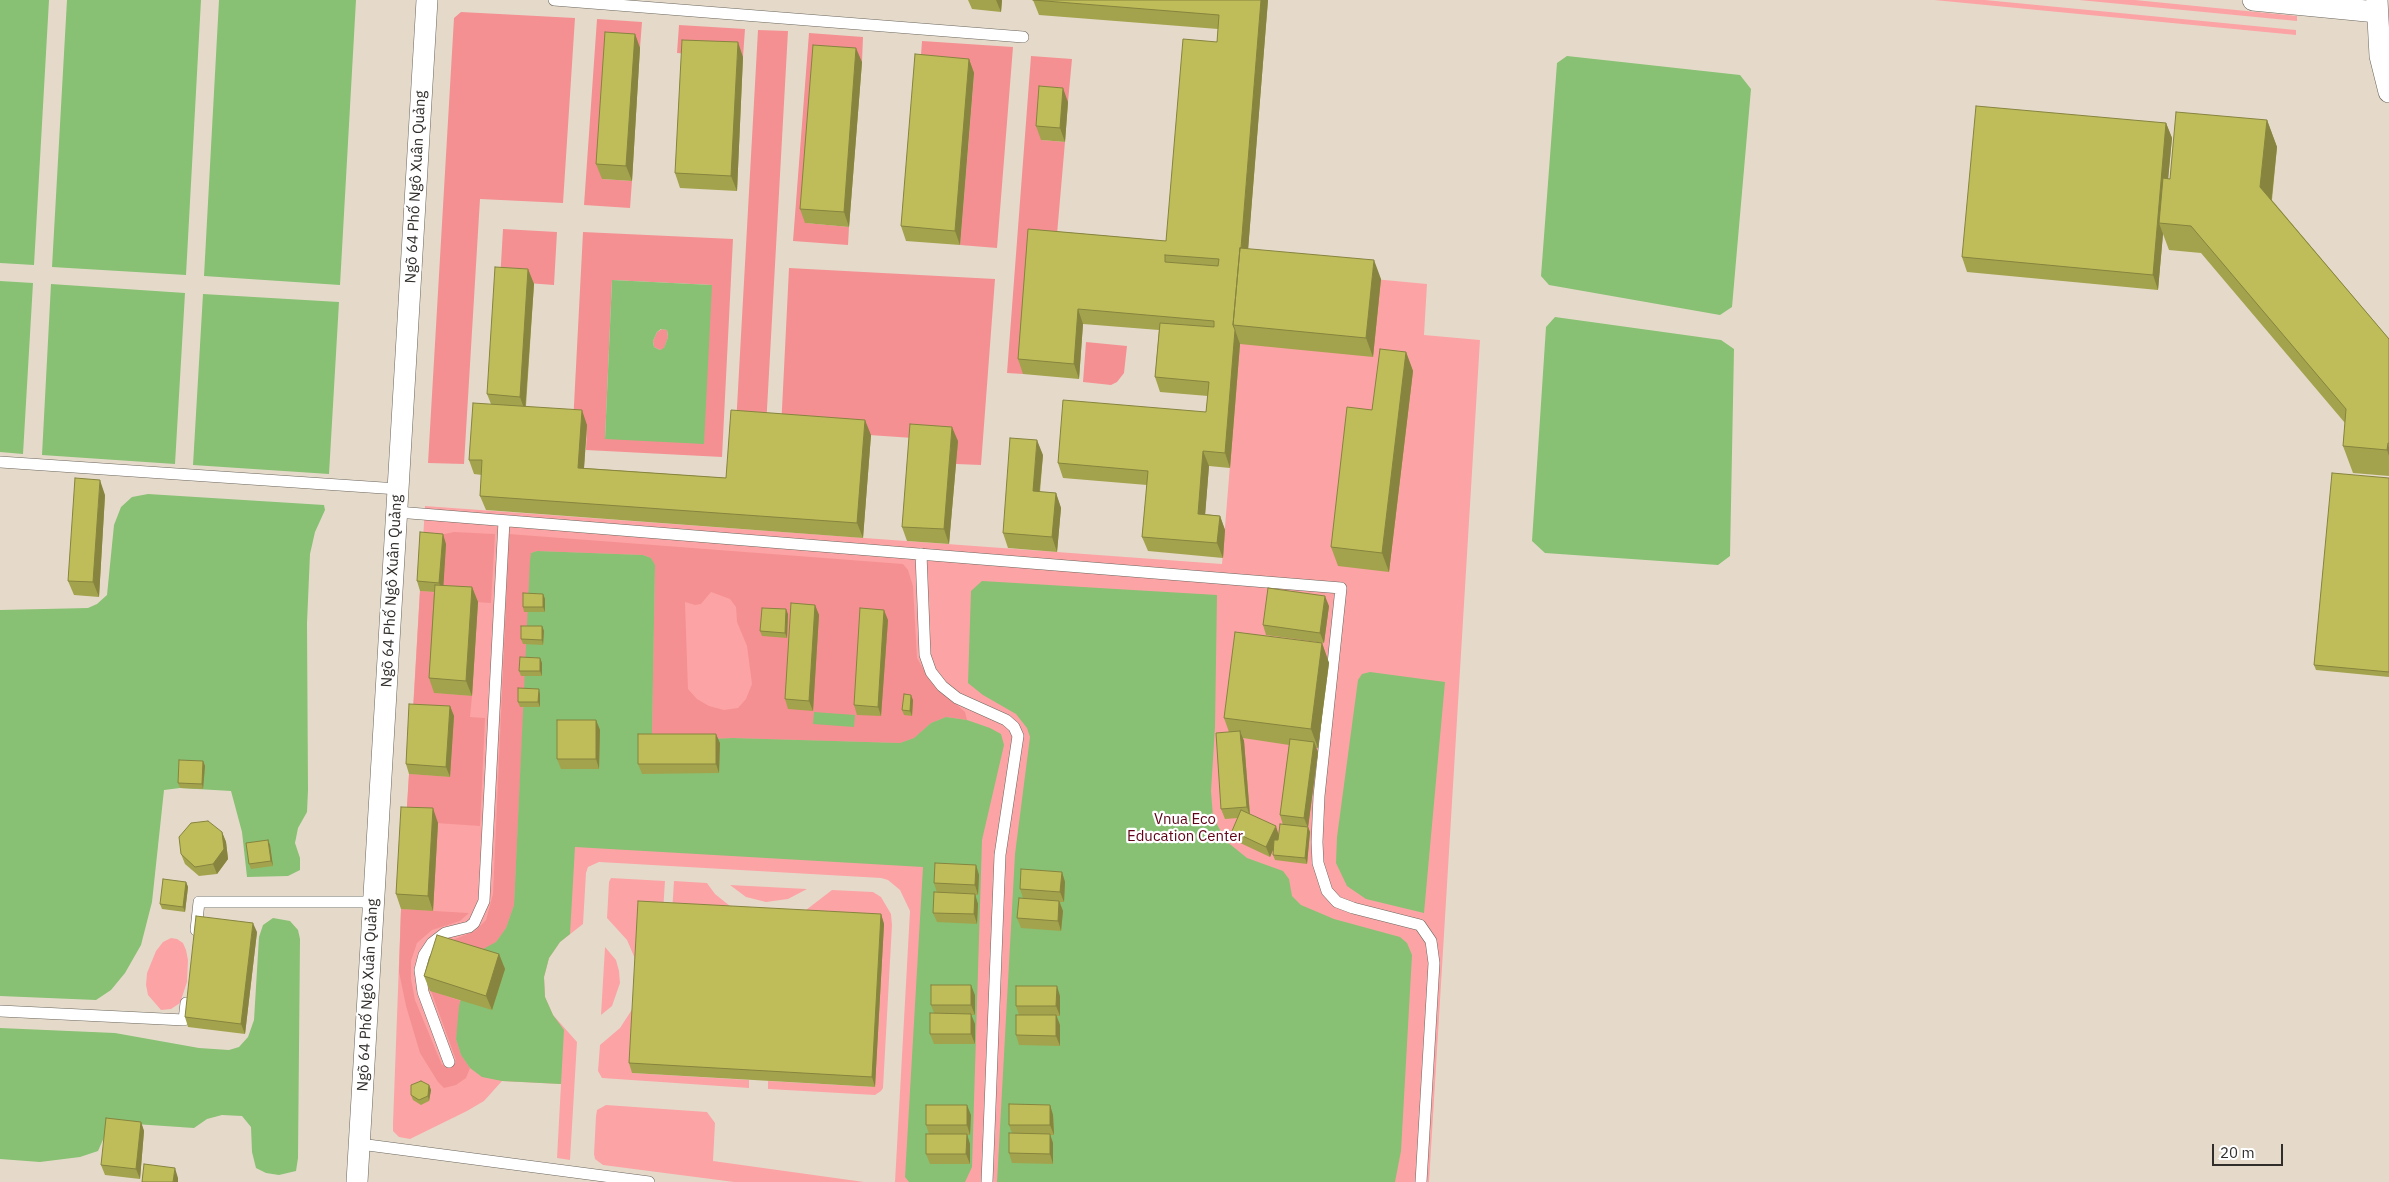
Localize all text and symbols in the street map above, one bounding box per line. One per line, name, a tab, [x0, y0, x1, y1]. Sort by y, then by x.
street label: Ngõ 64 Phố Ngô Xuân Quảng	[402, 90, 430, 284]
street label: Ngõ 64 Phố Ngô Xuân Quảng	[378, 494, 406, 688]
park label: Vnua Eco Education Center	[1127, 811, 1243, 846]
street label: Ngõ 64 Phố Ngô Xuân Quảng	[354, 898, 382, 1092]
scale bar	[2214, 1134, 2285, 1166]
text: 20 m	[2220, 1143, 2255, 1162]

